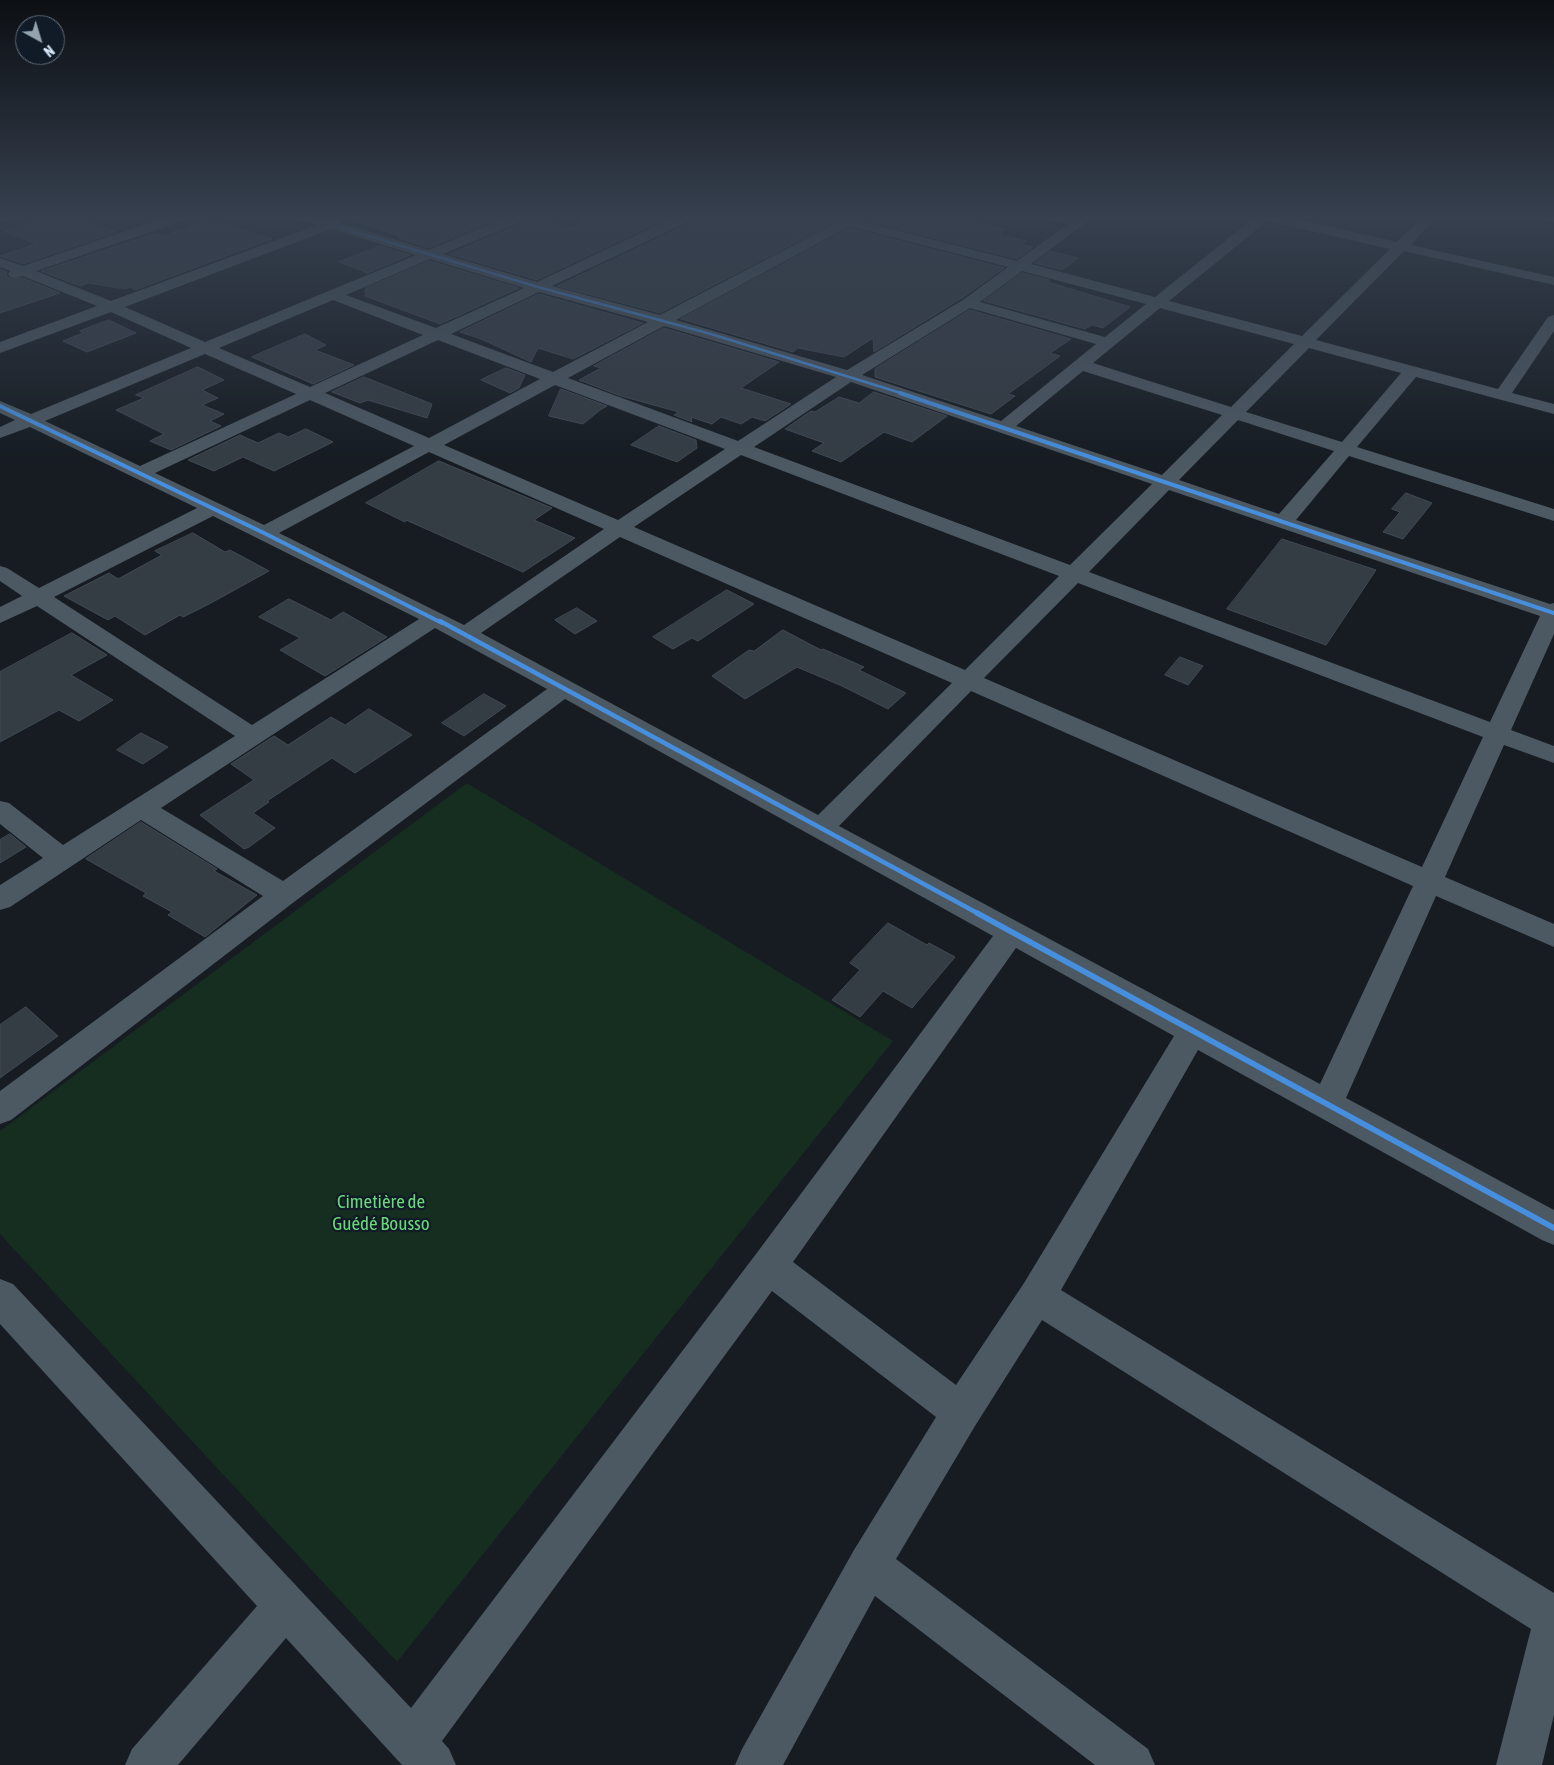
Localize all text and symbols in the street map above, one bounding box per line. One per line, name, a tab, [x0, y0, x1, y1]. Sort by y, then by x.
north arrow	[15, 15, 65, 65]
text: N	[41, 42, 57, 60]
park label: Cimetière de Guédé Bousso	[332, 1191, 430, 1235]

